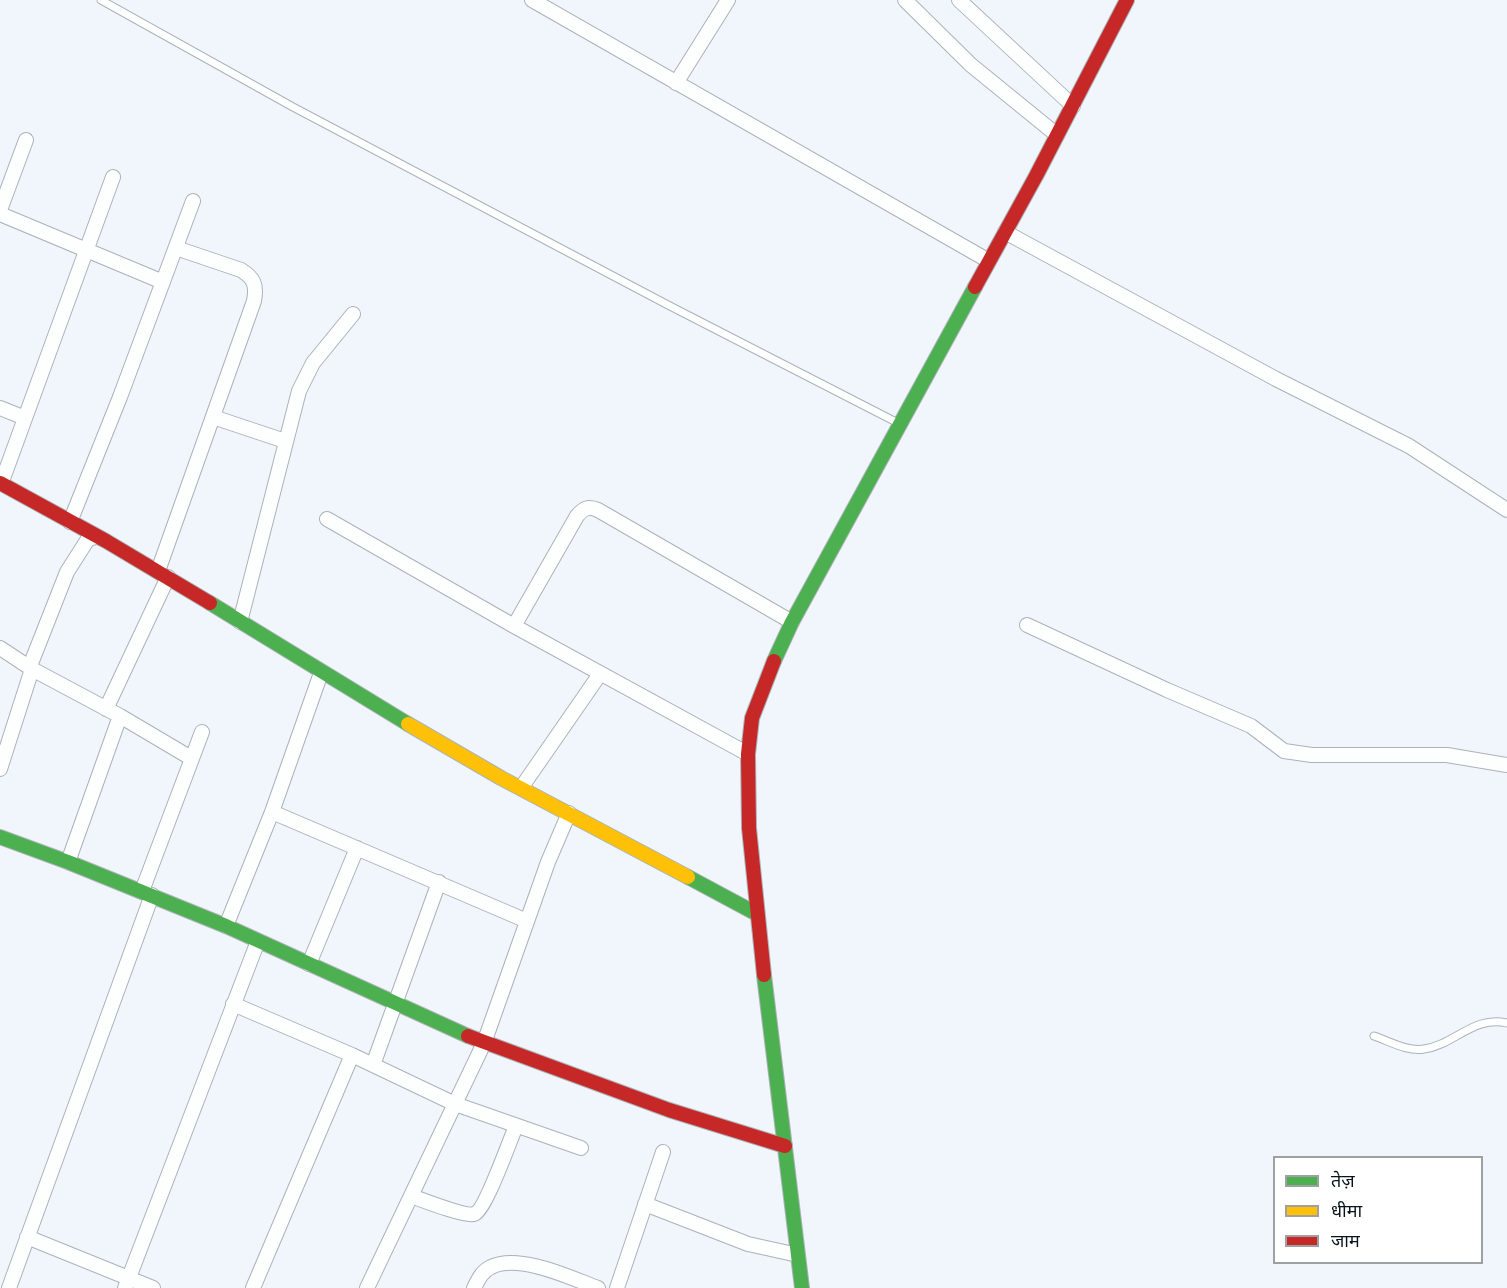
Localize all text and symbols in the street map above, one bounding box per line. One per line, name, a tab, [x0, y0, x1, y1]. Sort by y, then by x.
legend	[1273, 1156, 1483, 1264]
text: तेज़	[1331, 1169, 1355, 1191]
text: धीमा	[1331, 1199, 1362, 1221]
text: जाम	[1331, 1229, 1360, 1251]

